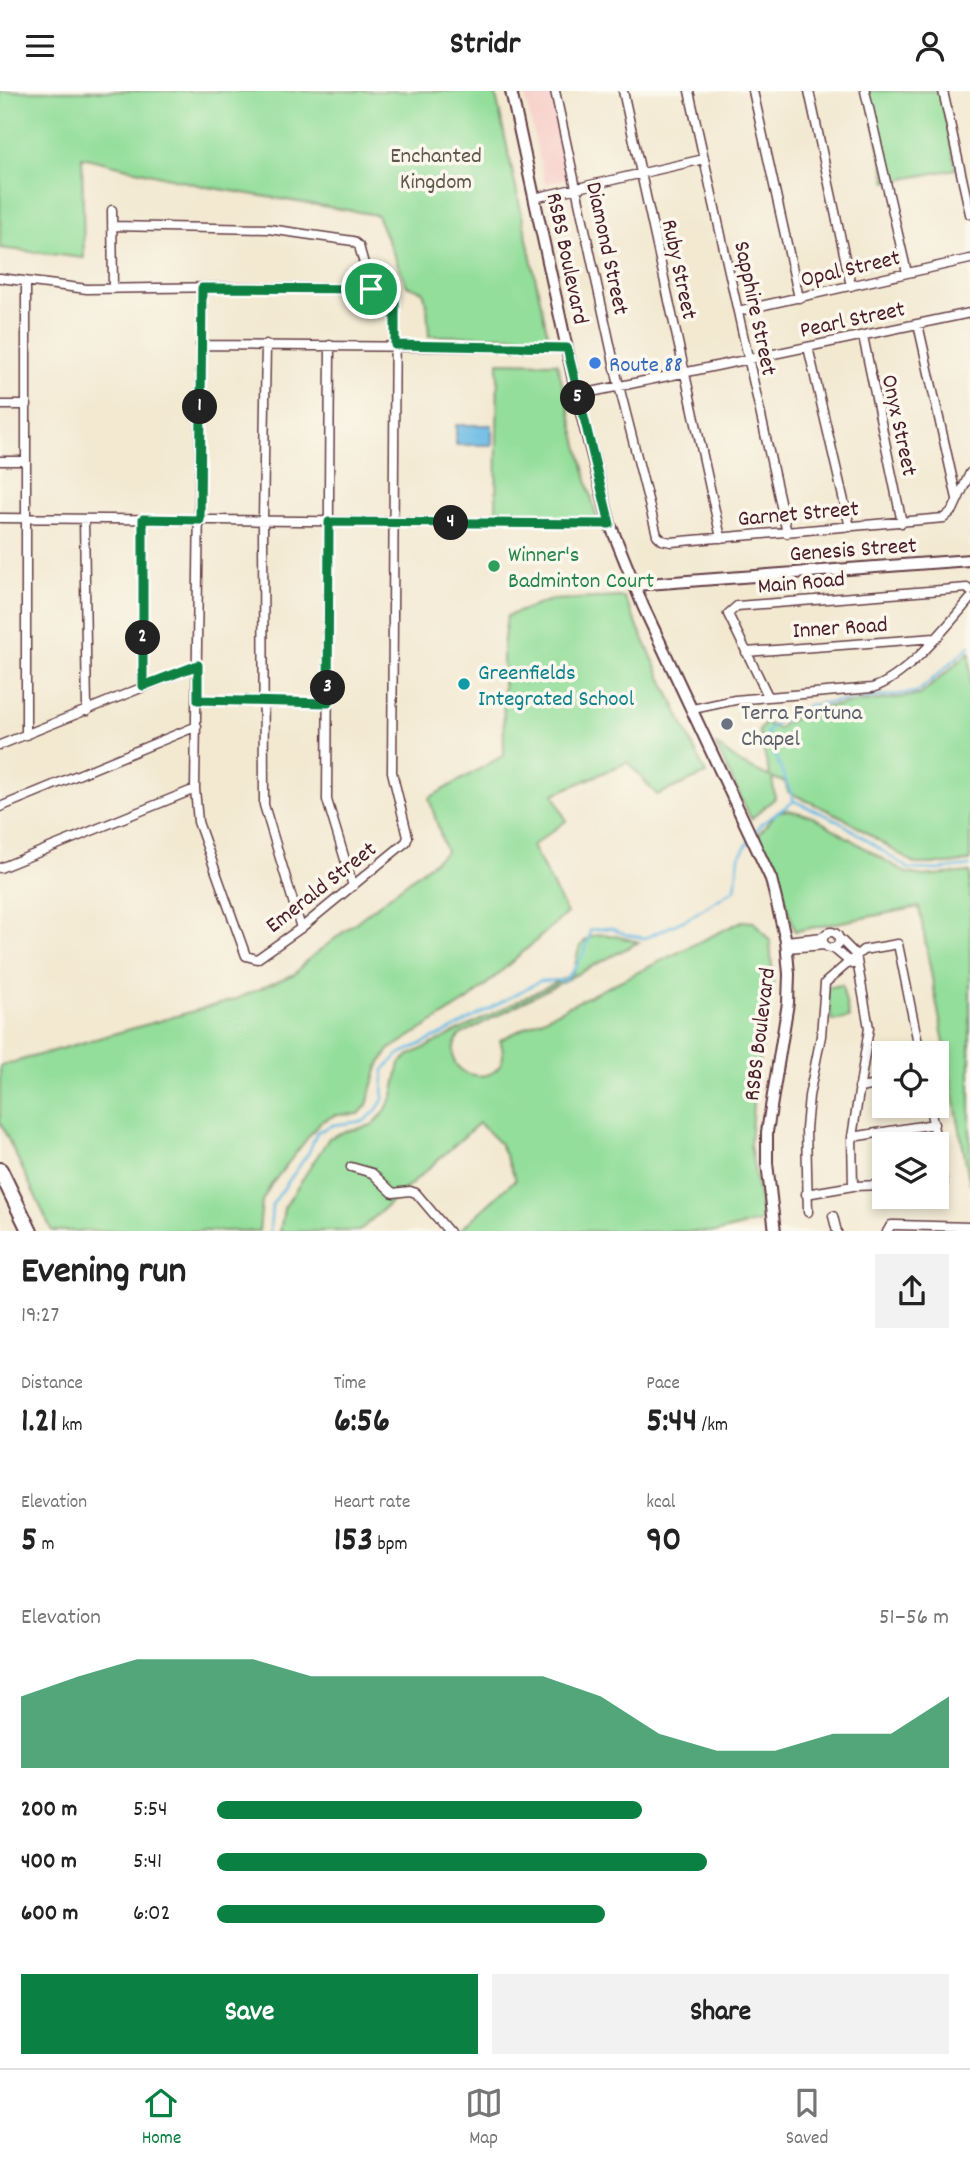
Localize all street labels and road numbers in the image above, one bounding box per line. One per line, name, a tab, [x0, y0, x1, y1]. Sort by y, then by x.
street label: Diamond Street	[575, 179, 636, 318]
street label: RSBS Boulevard	[536, 190, 596, 328]
street label: Ruby Street	[651, 217, 704, 323]
street label: Sapphire Street	[723, 238, 784, 379]
street label: Opal Street	[798, 243, 904, 298]
street label: Pearl Street	[797, 294, 908, 349]
street label: Onyx Street	[871, 372, 924, 479]
street label: Garnet Street	[736, 494, 860, 537]
street label: Genesis Street	[789, 531, 918, 572]
street label: Main Road	[756, 564, 846, 605]
street label: Inner Road	[792, 610, 889, 649]
street label: Emerald Street	[260, 835, 385, 943]
street label: RSBS Boulevard	[737, 966, 786, 1103]

